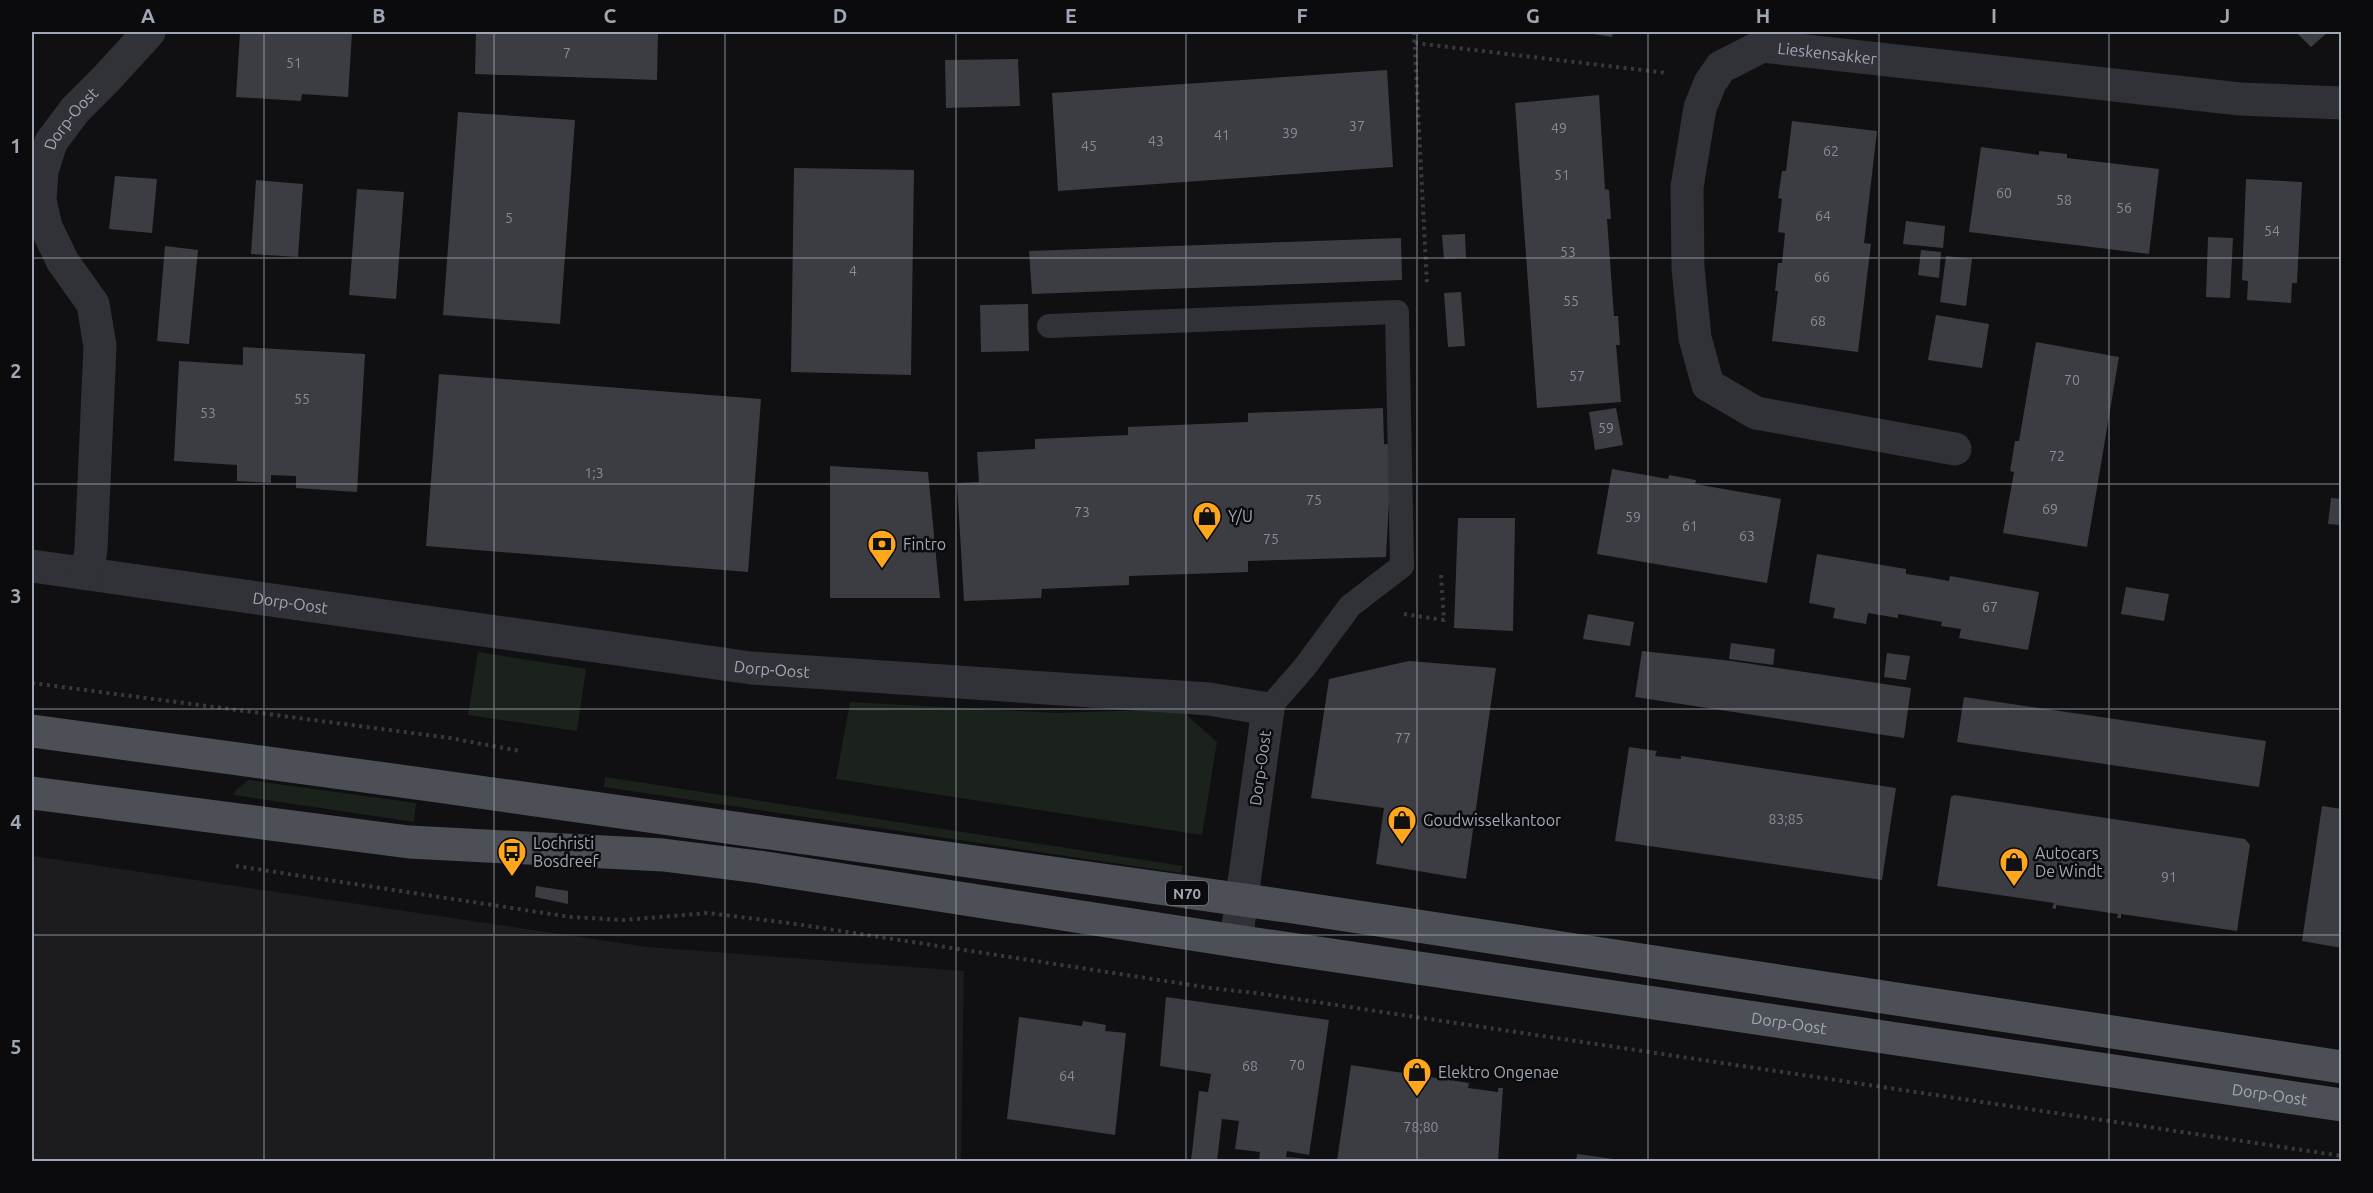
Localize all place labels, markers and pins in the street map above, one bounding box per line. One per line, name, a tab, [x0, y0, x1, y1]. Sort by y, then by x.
shop icon: Y/U	[1191, 500, 1223, 542]
place label: Y/U	[1228, 507, 1253, 525]
bank icon: Fintro	[866, 528, 898, 570]
place label: Fintro	[903, 535, 946, 553]
shop icon: Goudwisselkantoor	[1386, 804, 1418, 846]
place label: Goudwisselkantoor	[1423, 811, 1561, 829]
place label: Lochristi Bosdreef	[533, 834, 600, 870]
bus stop icon: Lochristi Bosdreef	[496, 836, 528, 878]
place label: Autocars De Windt	[2035, 844, 2103, 880]
shop icon: Autocars De Windt	[1998, 846, 2030, 888]
shop icon: Elektro Ongenae	[1401, 1056, 1433, 1098]
place label: Elektro Ongenae	[1438, 1063, 1559, 1081]

